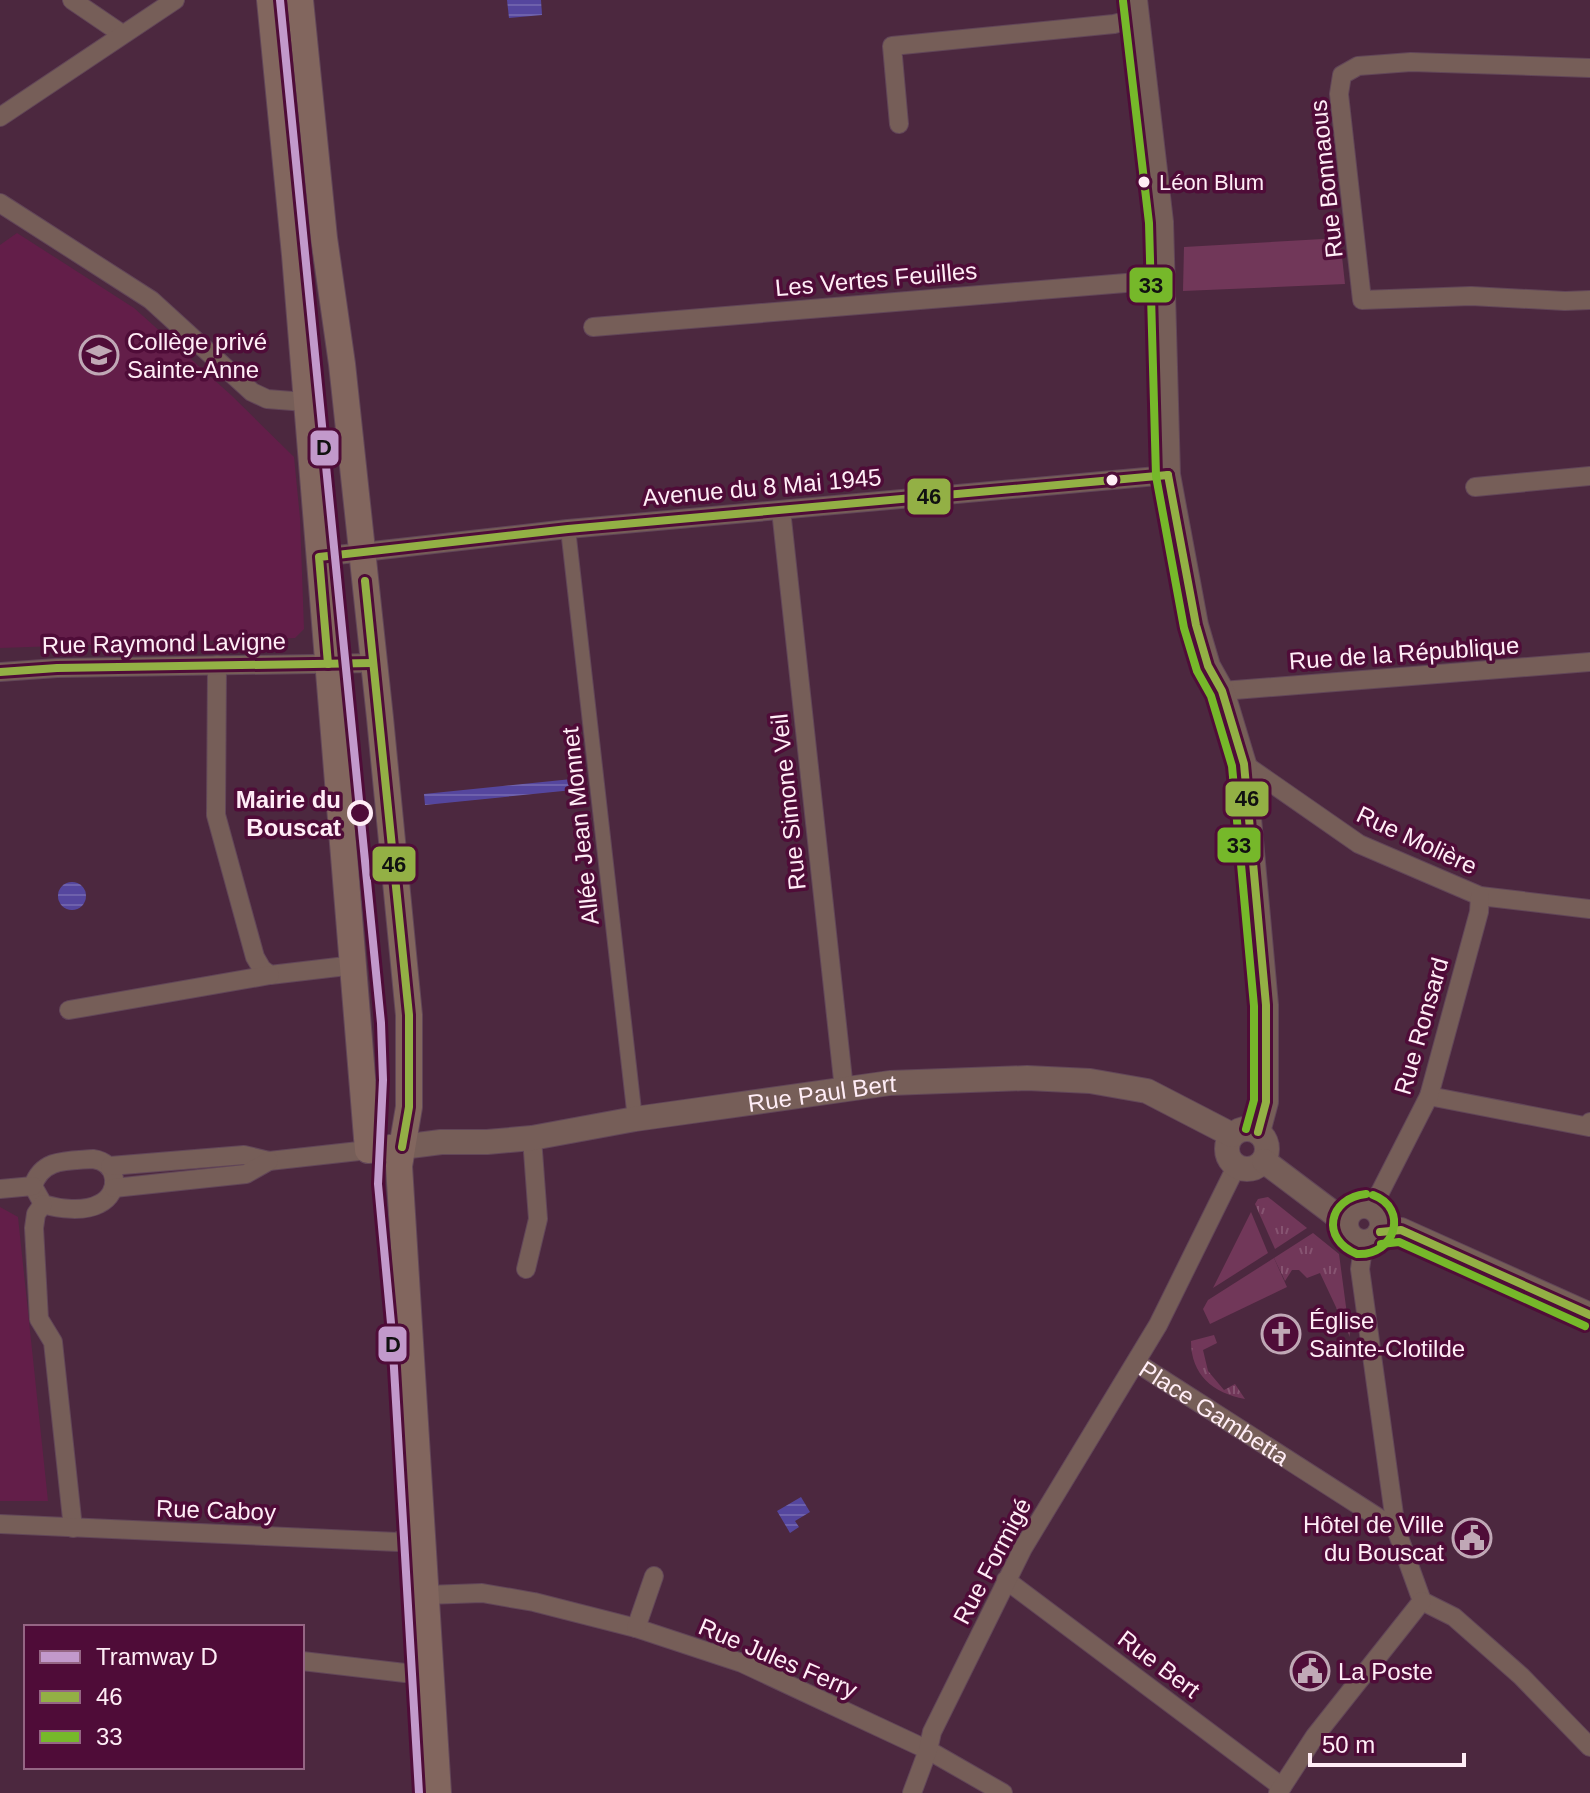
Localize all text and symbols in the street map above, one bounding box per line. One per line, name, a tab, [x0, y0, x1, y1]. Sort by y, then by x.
street label: Rue Bonnaous	[1304, 99, 1348, 259]
place label: Léon Blum	[1159, 170, 1264, 195]
marker: Léon Blum	[1136, 174, 1152, 190]
street label: Les Vertes Feuilles	[774, 257, 978, 301]
line badge: 33	[1128, 266, 1174, 304]
text: 33	[1139, 273, 1163, 298]
place label: Collège privé Sainte-Anne	[127, 328, 267, 383]
school or university icon: Collège privé Sainte-Anne	[78, 334, 120, 376]
line badge: D	[309, 429, 340, 467]
text: D	[316, 435, 332, 460]
street label: Avenue du 8 Mai 1945	[641, 463, 883, 511]
unlabelled marker	[1104, 472, 1120, 488]
line badge: 46	[906, 477, 952, 516]
text: 46	[917, 484, 941, 509]
street label: Rue Raymond Lavigne	[42, 627, 286, 659]
street label: Rue de la République	[1288, 631, 1520, 675]
street label: Rue Simone Veil	[765, 712, 811, 892]
street label: Allée Jean Monnet	[556, 725, 604, 926]
line badge: 46	[1224, 780, 1270, 818]
place label: Mairie du Bouscat	[236, 786, 341, 841]
text: 46	[1235, 786, 1259, 811]
street label: Rue Molière	[1353, 800, 1481, 880]
marker: Mairie du Bouscat	[348, 801, 372, 825]
line badge: 33	[1216, 826, 1262, 864]
text: 33	[1227, 833, 1251, 858]
line badge: 46	[371, 845, 417, 883]
text: 46	[382, 852, 406, 877]
street label: Rue Ronsard	[1389, 954, 1453, 1098]
street label: Rue Paul Bert	[746, 1069, 897, 1116]
place label: Église Sainte-Clotilde	[1309, 1307, 1465, 1362]
church icon: Église Sainte-Clotilde	[1260, 1313, 1302, 1355]
line badge: D	[377, 1325, 408, 1363]
text: D	[385, 1332, 401, 1357]
street label: Place Gambetta	[1135, 1355, 1295, 1471]
street label: Rue Formigé	[948, 1493, 1036, 1629]
street label: Rue Caboy	[156, 1494, 276, 1526]
place label: Hôtel de Ville du Bouscat	[1303, 1511, 1444, 1566]
public building icon: Hôtel de Ville du Bouscat	[1451, 1517, 1493, 1559]
street label: Rue Jules Ferry	[695, 1612, 861, 1704]
legend	[24, 1625, 304, 1769]
street label: Rue Bert	[1113, 1625, 1205, 1703]
text: Tramway D	[96, 1643, 218, 1670]
public building icon: La Poste	[1289, 1650, 1331, 1692]
place label: La Poste	[1338, 1658, 1433, 1685]
text: 46	[96, 1683, 123, 1710]
scale bar	[1310, 1717, 1464, 1767]
text: 33	[96, 1723, 123, 1750]
text: 50 m	[1322, 1731, 1375, 1758]

